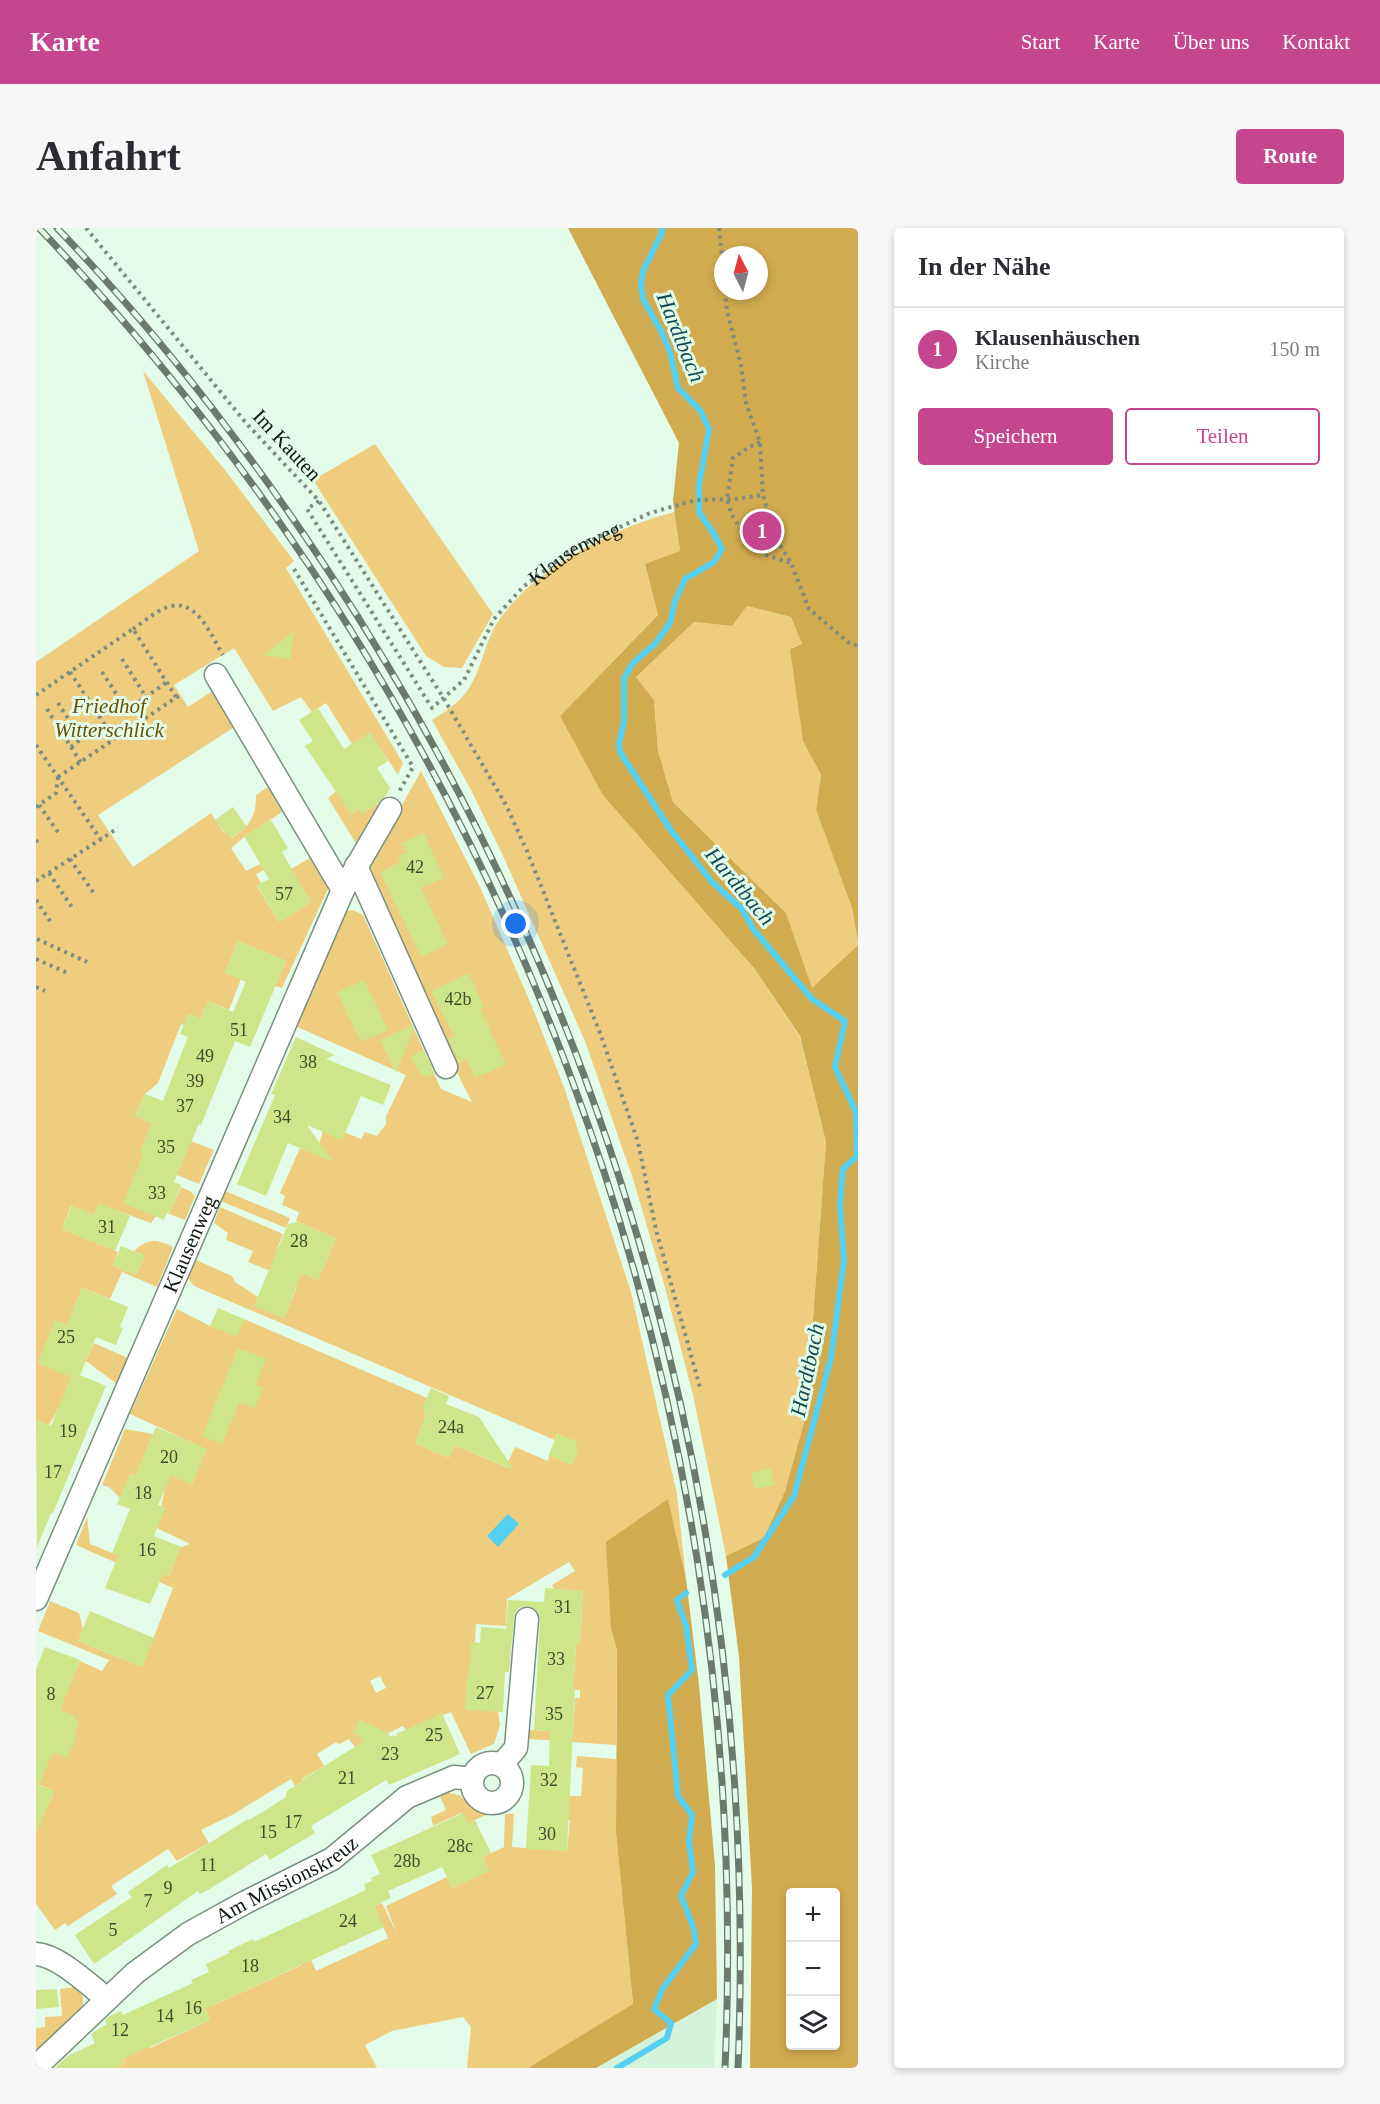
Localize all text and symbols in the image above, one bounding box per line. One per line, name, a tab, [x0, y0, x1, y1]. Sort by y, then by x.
text: Karte	[30, 26, 100, 57]
text: Start	[1021, 30, 1060, 54]
text: Karte	[1093, 30, 1140, 54]
text: Über uns	[1173, 30, 1249, 54]
text: Kontakt	[1282, 30, 1350, 54]
button: Route	[1236, 129, 1344, 184]
text: Anfahrt	[36, 133, 181, 179]
north arrow	[714, 246, 768, 300]
text: In der Nähe	[918, 252, 1050, 281]
water label: Hardtbach	[651, 288, 710, 385]
text: Klausenhäuschen	[975, 325, 1140, 350]
text: 1	[933, 338, 943, 360]
text: 150 m	[1269, 338, 1320, 360]
text: Kirche	[975, 351, 1029, 373]
street label: Im Kauten	[248, 404, 327, 486]
button: Speichern	[918, 408, 1113, 465]
button: Teilen	[1125, 408, 1320, 465]
pin: 1	[742, 508, 782, 554]
street label: Klausenweg	[524, 516, 625, 591]
park label: Friedhof Witterschlick	[54, 694, 164, 742]
water label: Hardtbach	[699, 841, 780, 930]
house number: 42	[406, 857, 424, 877]
house number: 57	[275, 884, 293, 904]
your location	[501, 909, 530, 938]
house number: 42b	[445, 989, 472, 1009]
house number: 51	[230, 1020, 248, 1040]
house number: 49	[196, 1046, 214, 1066]
house number: 38	[299, 1052, 317, 1072]
house number: 39	[186, 1071, 204, 1091]
house number: 37	[176, 1096, 194, 1116]
house number: 34	[273, 1107, 291, 1127]
house number: 35	[157, 1137, 175, 1157]
house number: 33	[148, 1183, 166, 1203]
street label: Klausenweg	[158, 1191, 222, 1296]
house number: 31	[98, 1217, 116, 1237]
house number: 28	[290, 1231, 308, 1251]
water label: Hardtbach	[785, 1321, 829, 1420]
house number: 25	[57, 1327, 75, 1347]
house number: 24a	[438, 1417, 464, 1437]
house number: 19	[59, 1421, 77, 1441]
house number: 20	[160, 1447, 178, 1467]
house number: 17	[44, 1462, 62, 1482]
house number: 18	[134, 1483, 152, 1503]
house number: 16	[138, 1540, 156, 1560]
house number: 31	[554, 1597, 572, 1617]
house number: 33	[547, 1649, 565, 1669]
house number: 27	[476, 1683, 494, 1703]
house number: 8	[47, 1684, 56, 1704]
house number: 35	[545, 1704, 563, 1724]
house number: 25	[425, 1725, 443, 1745]
house number: 23	[381, 1744, 399, 1764]
house number: 21	[338, 1768, 356, 1788]
house number: 32	[540, 1770, 558, 1790]
house number: 17	[284, 1812, 302, 1832]
house number: 15	[259, 1822, 277, 1842]
house number: 30	[538, 1824, 556, 1844]
street label: Am Missionskreuz	[211, 1831, 363, 1929]
house number: 28c	[447, 1836, 473, 1856]
house number: 28b	[394, 1851, 421, 1871]
house number: 11	[199, 1855, 217, 1875]
house number: 9	[164, 1878, 173, 1898]
map controls	[786, 1888, 840, 2050]
button: +	[786, 1888, 840, 1942]
house number: 7	[144, 1891, 153, 1911]
house number: 24	[339, 1911, 357, 1931]
house number: 5	[109, 1920, 118, 1940]
button: −	[786, 1942, 840, 1996]
house number: 18	[241, 1956, 259, 1976]
button: layers	[786, 1996, 840, 2050]
house number: 16	[184, 1998, 202, 2018]
house number: 14	[156, 2006, 174, 2026]
house number: 12	[111, 2020, 129, 2040]

